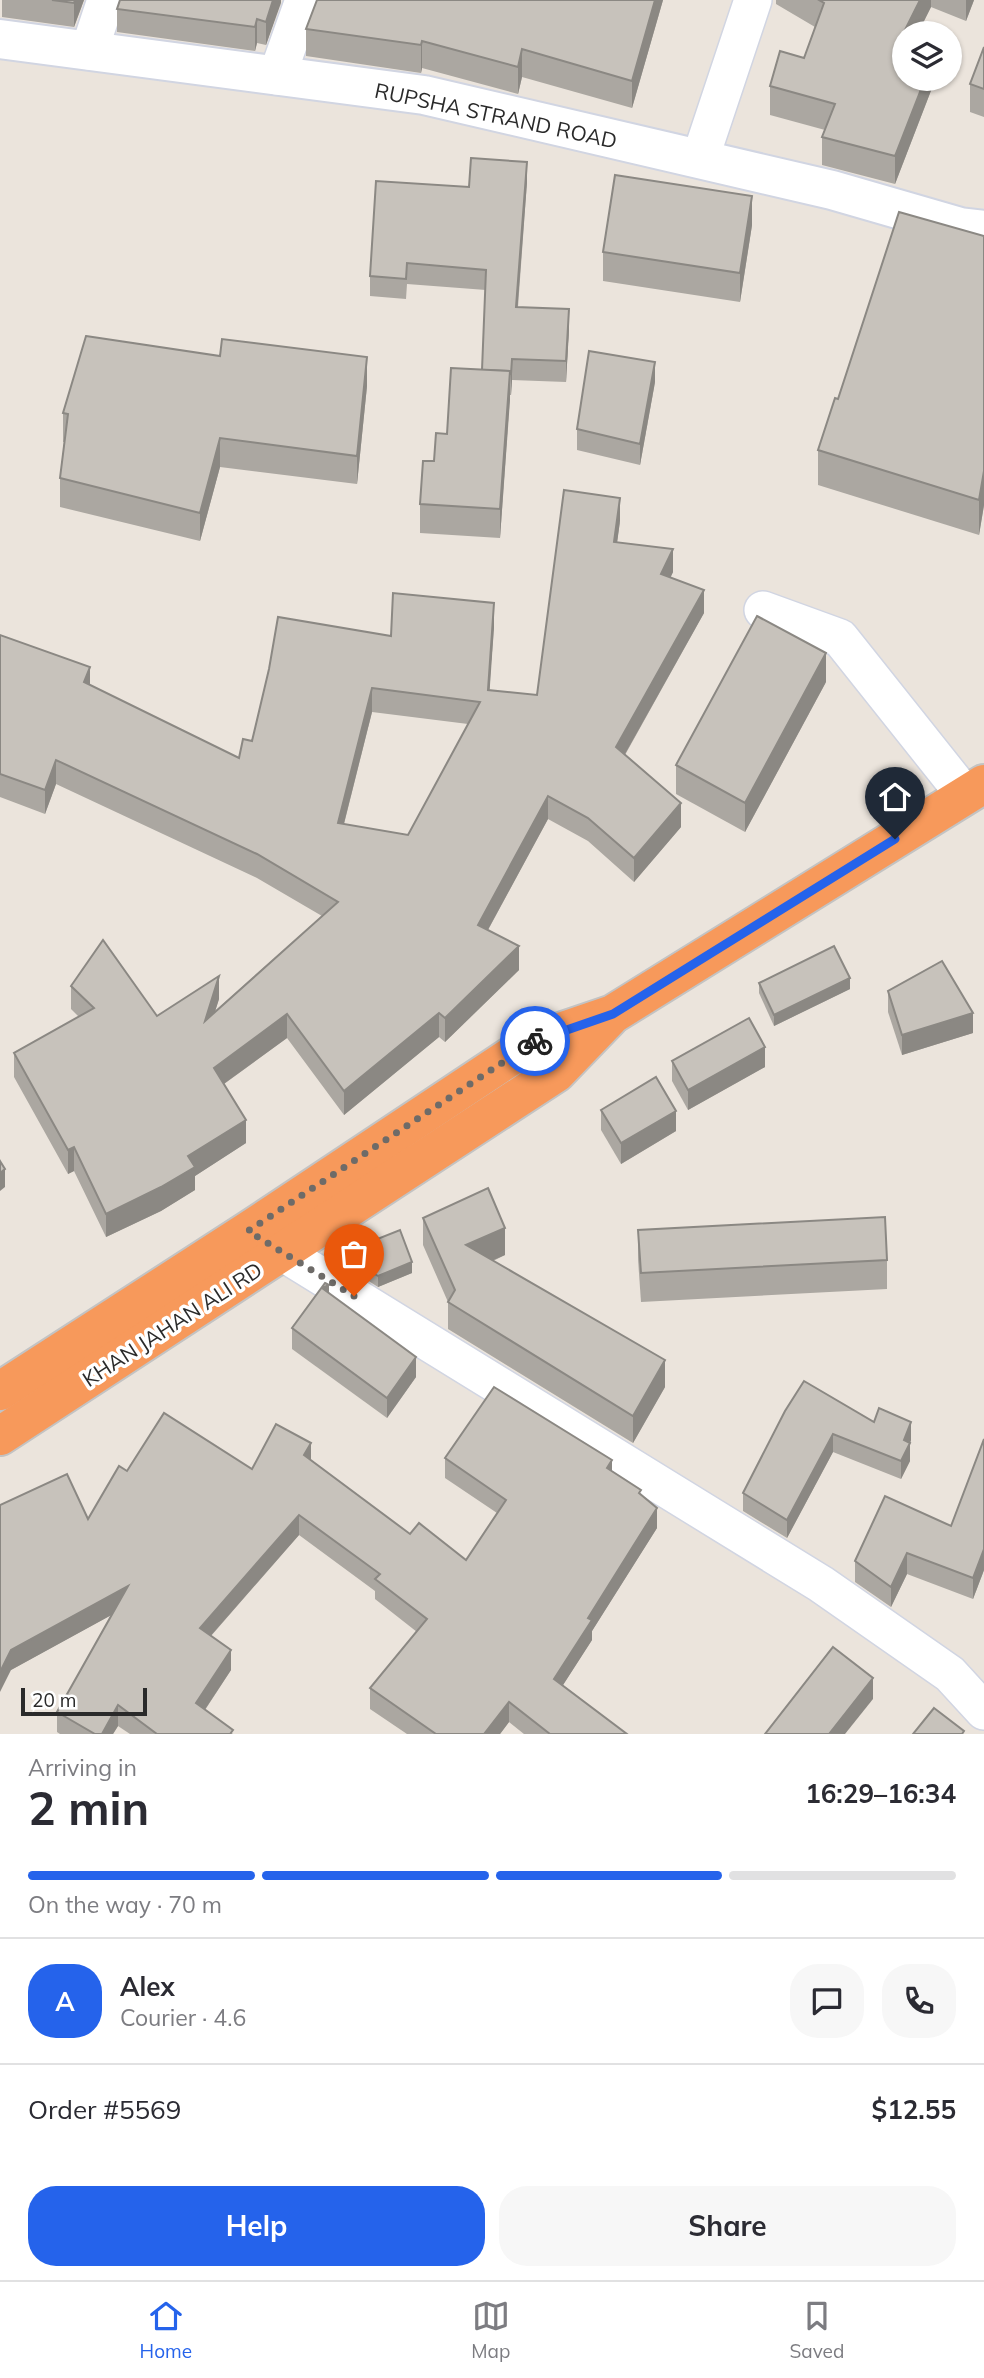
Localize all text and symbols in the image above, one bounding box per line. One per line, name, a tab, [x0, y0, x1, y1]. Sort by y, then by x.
map controls	[892, 21, 962, 91]
button: layers	[892, 21, 962, 91]
street label: RUPSHA STRAND ROAD	[372, 77, 620, 153]
pin	[865, 767, 925, 839]
icon: home	[876, 778, 914, 816]
courier	[500, 1006, 570, 1076]
icon: bike	[516, 1022, 554, 1060]
pin	[324, 1224, 384, 1296]
icon: bag	[335, 1235, 373, 1273]
street label: KHAN JAHAN ALI RD	[77, 1256, 267, 1392]
scale bar	[21, 1685, 147, 1717]
text: 20 m	[32, 1688, 76, 1712]
text: Arriving in	[28, 1753, 137, 1782]
text: 16:29–16:34	[805, 1777, 956, 1810]
text: 2 min	[28, 1779, 149, 1837]
text: On the way · 70 m	[28, 1890, 222, 1919]
button: chat	[790, 1964, 864, 2038]
button: phone	[882, 1964, 956, 2038]
text: Alex	[120, 1970, 175, 2003]
text: A	[55, 1985, 75, 2018]
text: Courier · 4.6	[120, 2003, 246, 2032]
text: Order #5569	[28, 2093, 181, 2126]
text: $12.55	[872, 2093, 956, 2126]
button: Help	[28, 2186, 485, 2266]
button: Share	[499, 2186, 956, 2266]
tab: Home	[140, 2297, 192, 2363]
tab: Map	[471, 2297, 510, 2363]
tab: Saved	[790, 2297, 844, 2363]

